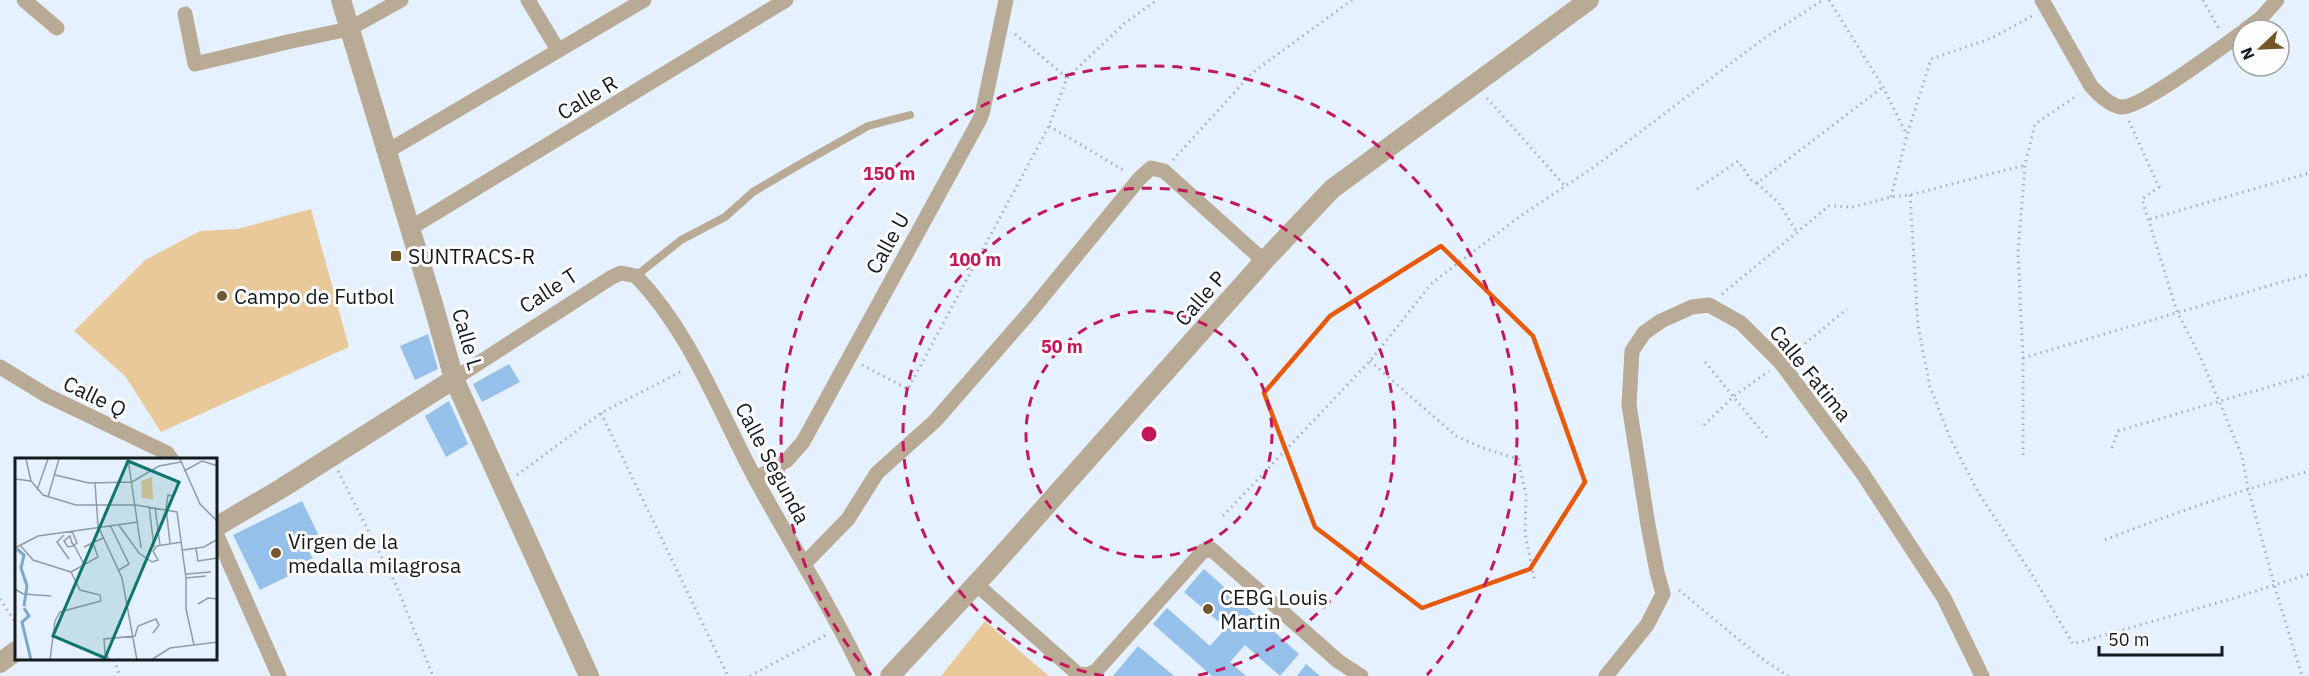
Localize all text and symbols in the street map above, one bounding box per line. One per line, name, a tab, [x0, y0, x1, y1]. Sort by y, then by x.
north arrow	[2231, 18, 2291, 78]
text: N	[2236, 45, 2259, 63]
street label: Calle R	[552, 68, 622, 126]
text: 150 m	[863, 162, 915, 185]
street label: Calle U	[859, 207, 915, 279]
place label: SUNTRACS-R	[408, 242, 535, 270]
text: 100 m	[949, 248, 1001, 271]
marker: SUNTRACS-R	[389, 249, 403, 263]
street label: Calle T	[514, 261, 582, 319]
street label: Calle P	[1168, 264, 1232, 332]
place label: Campo de Futbol	[234, 282, 395, 310]
marker: Campo de Futbol	[215, 289, 229, 303]
street label: Calle L	[446, 305, 490, 373]
street label: Calle Fatima	[1764, 319, 1858, 427]
text: 50 m	[1041, 335, 1083, 358]
street label: Calle Q	[59, 369, 131, 423]
street label: Calle Segunda	[729, 397, 817, 529]
centre of rings	[1139, 424, 1159, 444]
inset map	[15, 458, 218, 661]
place label: Virgen de la medalla milagrosa	[288, 527, 461, 579]
marker: Virgen de la medalla milagrosa	[269, 546, 283, 560]
place label: CEBG Louis Martin	[1220, 583, 1328, 635]
marker: CEBG Louis Martin	[1201, 602, 1215, 616]
scale bar	[2099, 619, 2222, 657]
text: 50 m	[2108, 628, 2150, 651]

